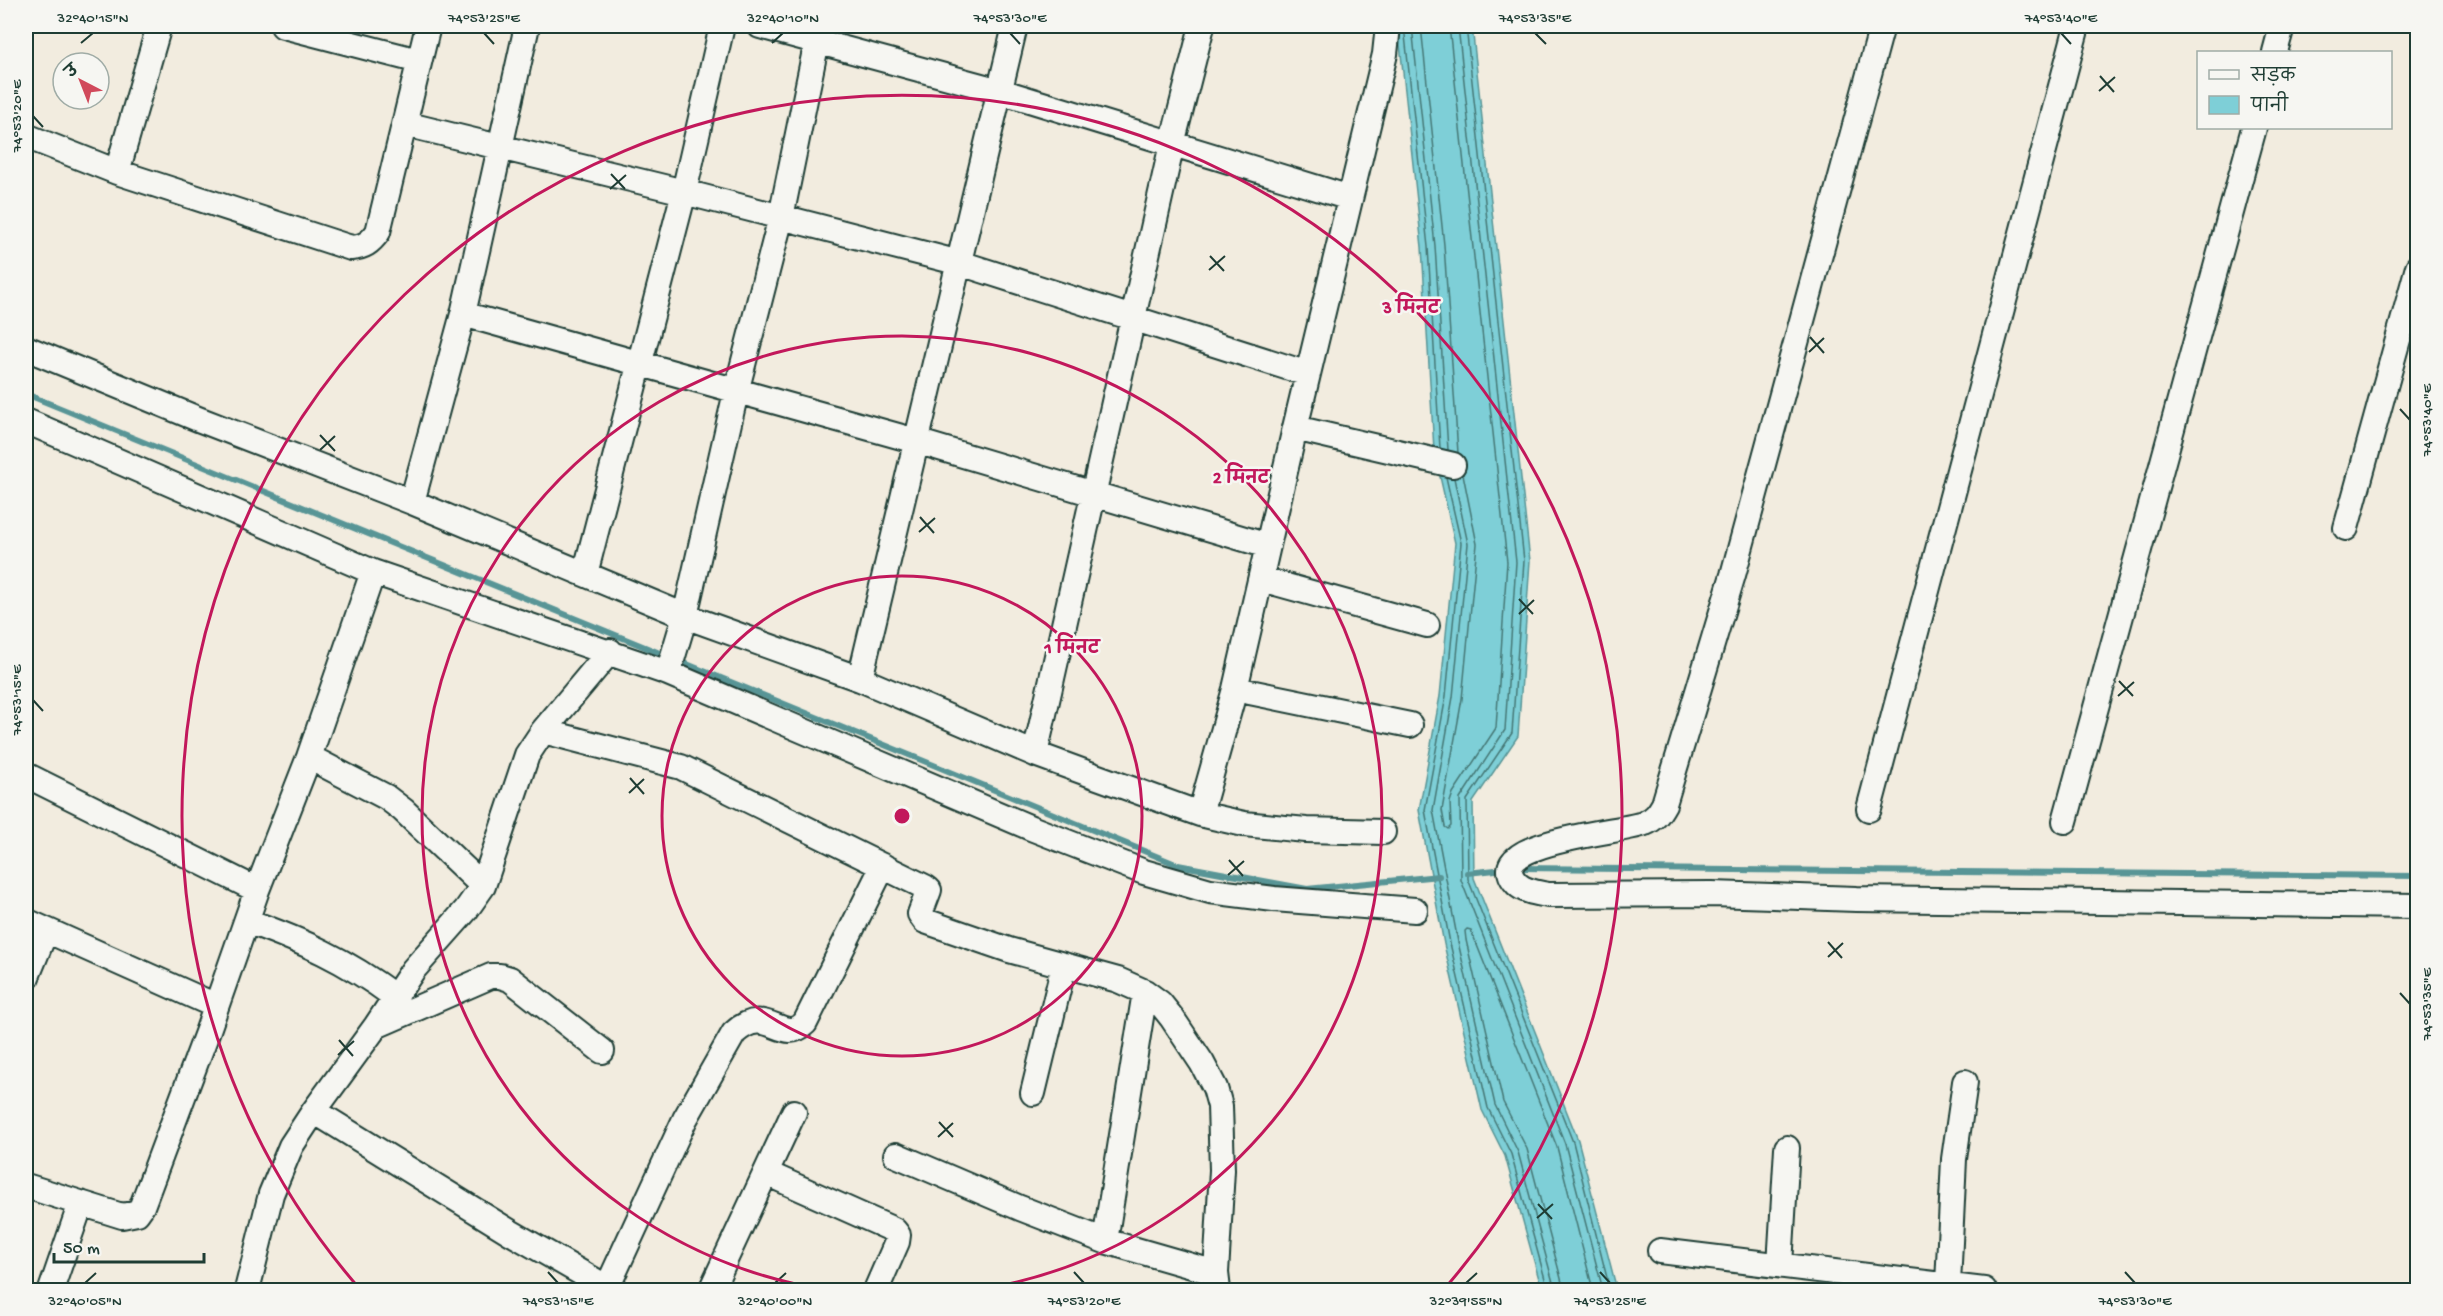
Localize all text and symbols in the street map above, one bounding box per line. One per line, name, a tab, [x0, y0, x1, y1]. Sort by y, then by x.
text: 32°40'15"N	[56, 10, 129, 28]
text: 74°53'25"E	[447, 10, 521, 28]
text: 32°40'10"N	[746, 10, 819, 28]
text: 74°53'30"E	[972, 10, 1047, 28]
text: 74°53'35"E	[1498, 10, 1572, 28]
text: 74°53'40"E	[2024, 10, 2098, 28]
north arrow	[51, 51, 111, 111]
legend	[2197, 51, 2392, 129]
text: उ	[62, 61, 85, 84]
text: सड़क	[2250, 67, 2296, 88]
text: 74°53'20"E	[9, 79, 27, 153]
text: पानी	[2250, 91, 2289, 118]
text: 3 मिनट	[1381, 292, 1442, 320]
text: 74°53'40"E	[2419, 383, 2437, 457]
text: 2 मिनट	[1213, 462, 1272, 490]
text: 1 मिनट	[1043, 632, 1102, 660]
text: 74°53'15"E	[9, 664, 27, 736]
centre of rings	[892, 806, 912, 826]
text: 74°53'35"E	[2419, 967, 2437, 1041]
scale bar	[54, 1226, 204, 1264]
text: 50 m	[63, 1239, 100, 1260]
text: 32°40'05"N	[47, 1293, 122, 1311]
text: 74°53'15"E	[522, 1293, 594, 1311]
text: 32°40'00"N	[737, 1293, 812, 1311]
text: 74°53'20"E	[1047, 1293, 1121, 1311]
text: 32°39'55"N	[1429, 1293, 1503, 1311]
text: 74°53'25"E	[1573, 1293, 1647, 1311]
text: 74°53'30"E	[2097, 1293, 2172, 1311]

